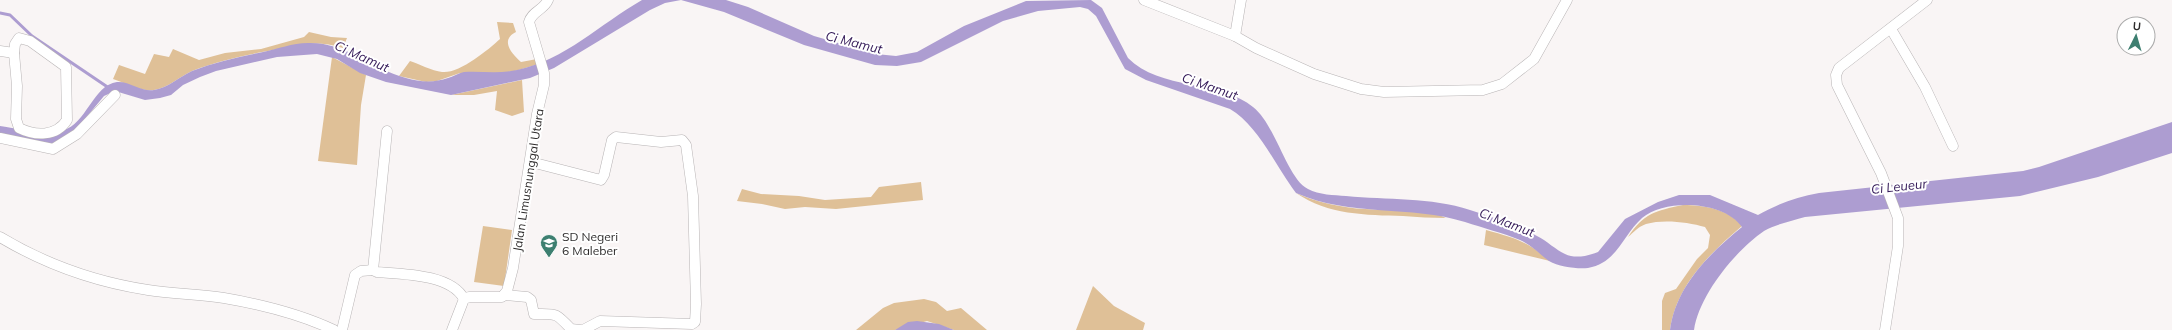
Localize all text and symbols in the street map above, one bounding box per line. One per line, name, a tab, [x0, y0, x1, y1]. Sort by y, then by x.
north arrow	[2116, 16, 2156, 56]
text: U	[2132, 19, 2142, 33]
water label: Ci Mamut	[824, 27, 884, 57]
water label: Ci Mamut	[332, 37, 392, 75]
water label: Ci Mamut	[1180, 69, 1240, 103]
street label: Jalan Limusnunggal Utara	[509, 107, 547, 253]
water label: Ci Leueur	[1870, 175, 1929, 197]
water label: Ci Mamut	[1477, 204, 1537, 240]
place label: SD Negeri 6 Maleber	[562, 229, 618, 258]
school or university icon: SD Negeri 6 Maleber	[539, 233, 559, 258]

